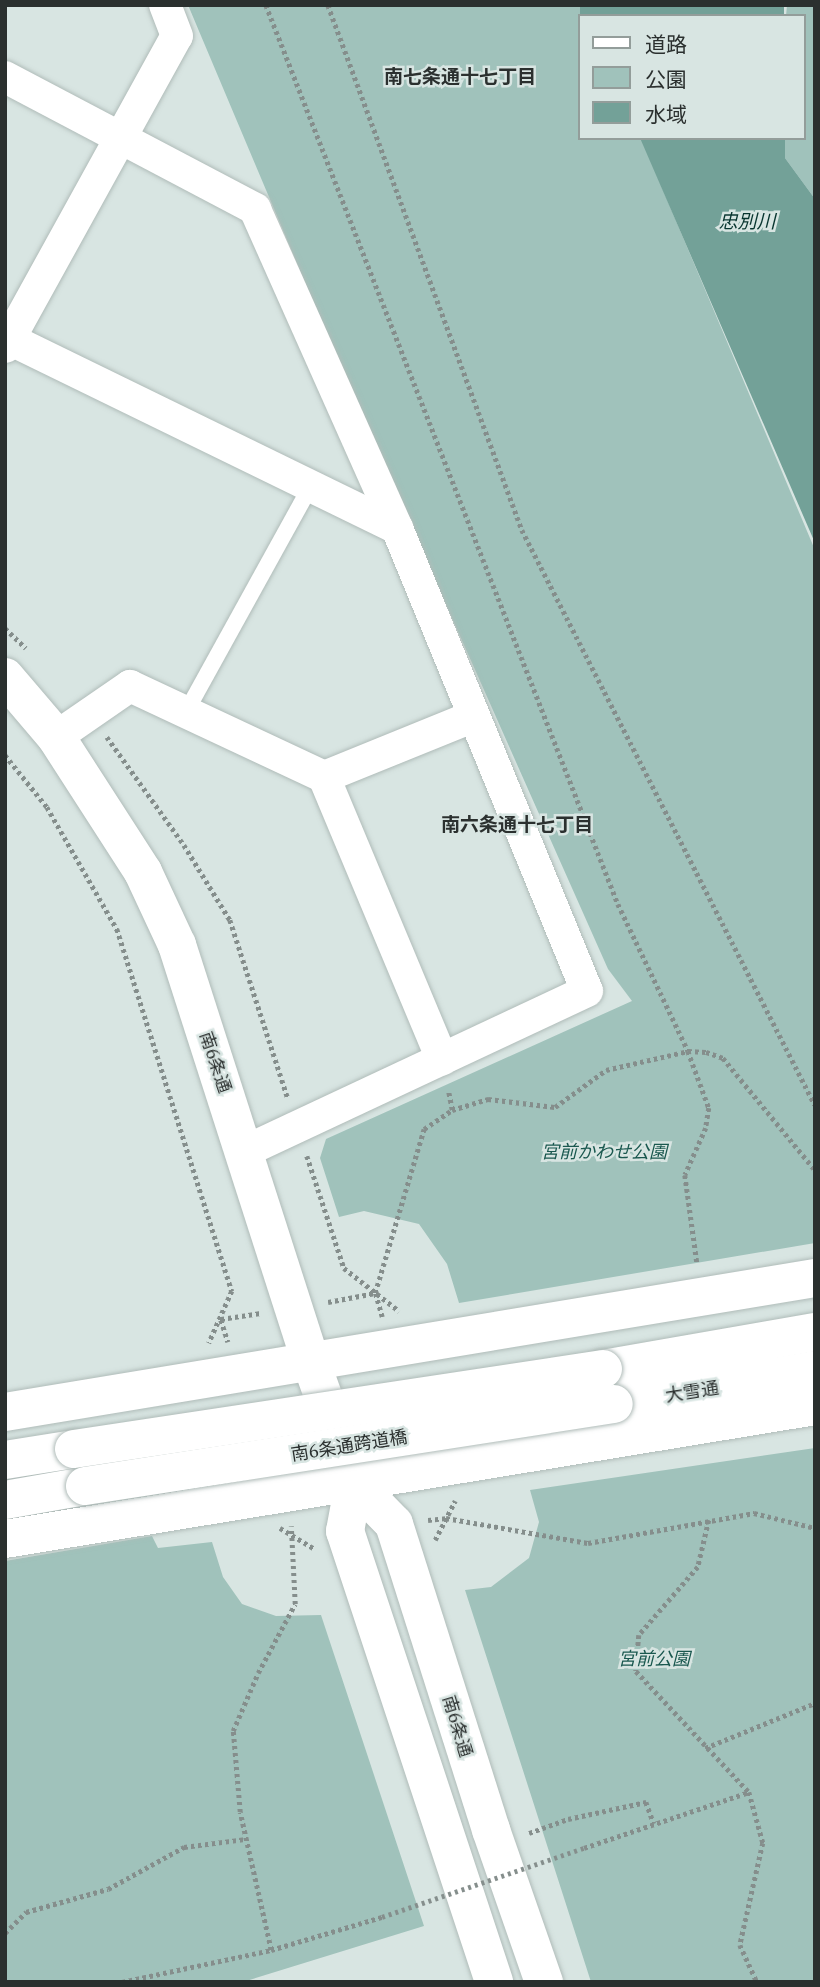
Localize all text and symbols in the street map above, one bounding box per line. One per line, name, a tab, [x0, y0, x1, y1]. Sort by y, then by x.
legend	[578, 14, 806, 140]
text: 道路	[645, 30, 687, 58]
district label: 南七条通十七丁目	[384, 65, 536, 87]
text: 公園	[645, 65, 687, 93]
text: 水域	[645, 100, 687, 128]
water label: 忠別川	[719, 210, 775, 232]
district label: 南六条通十七丁目	[441, 813, 593, 835]
street label: 南6条通	[195, 1028, 237, 1096]
park label: 宮前かわせ公園	[541, 1140, 667, 1162]
street label: 大雪通	[664, 1376, 720, 1406]
street label: 南6条通跨道橋	[289, 1425, 409, 1465]
park label: 宮前公園	[618, 1647, 690, 1669]
street label: 南6条通	[438, 1692, 478, 1760]

